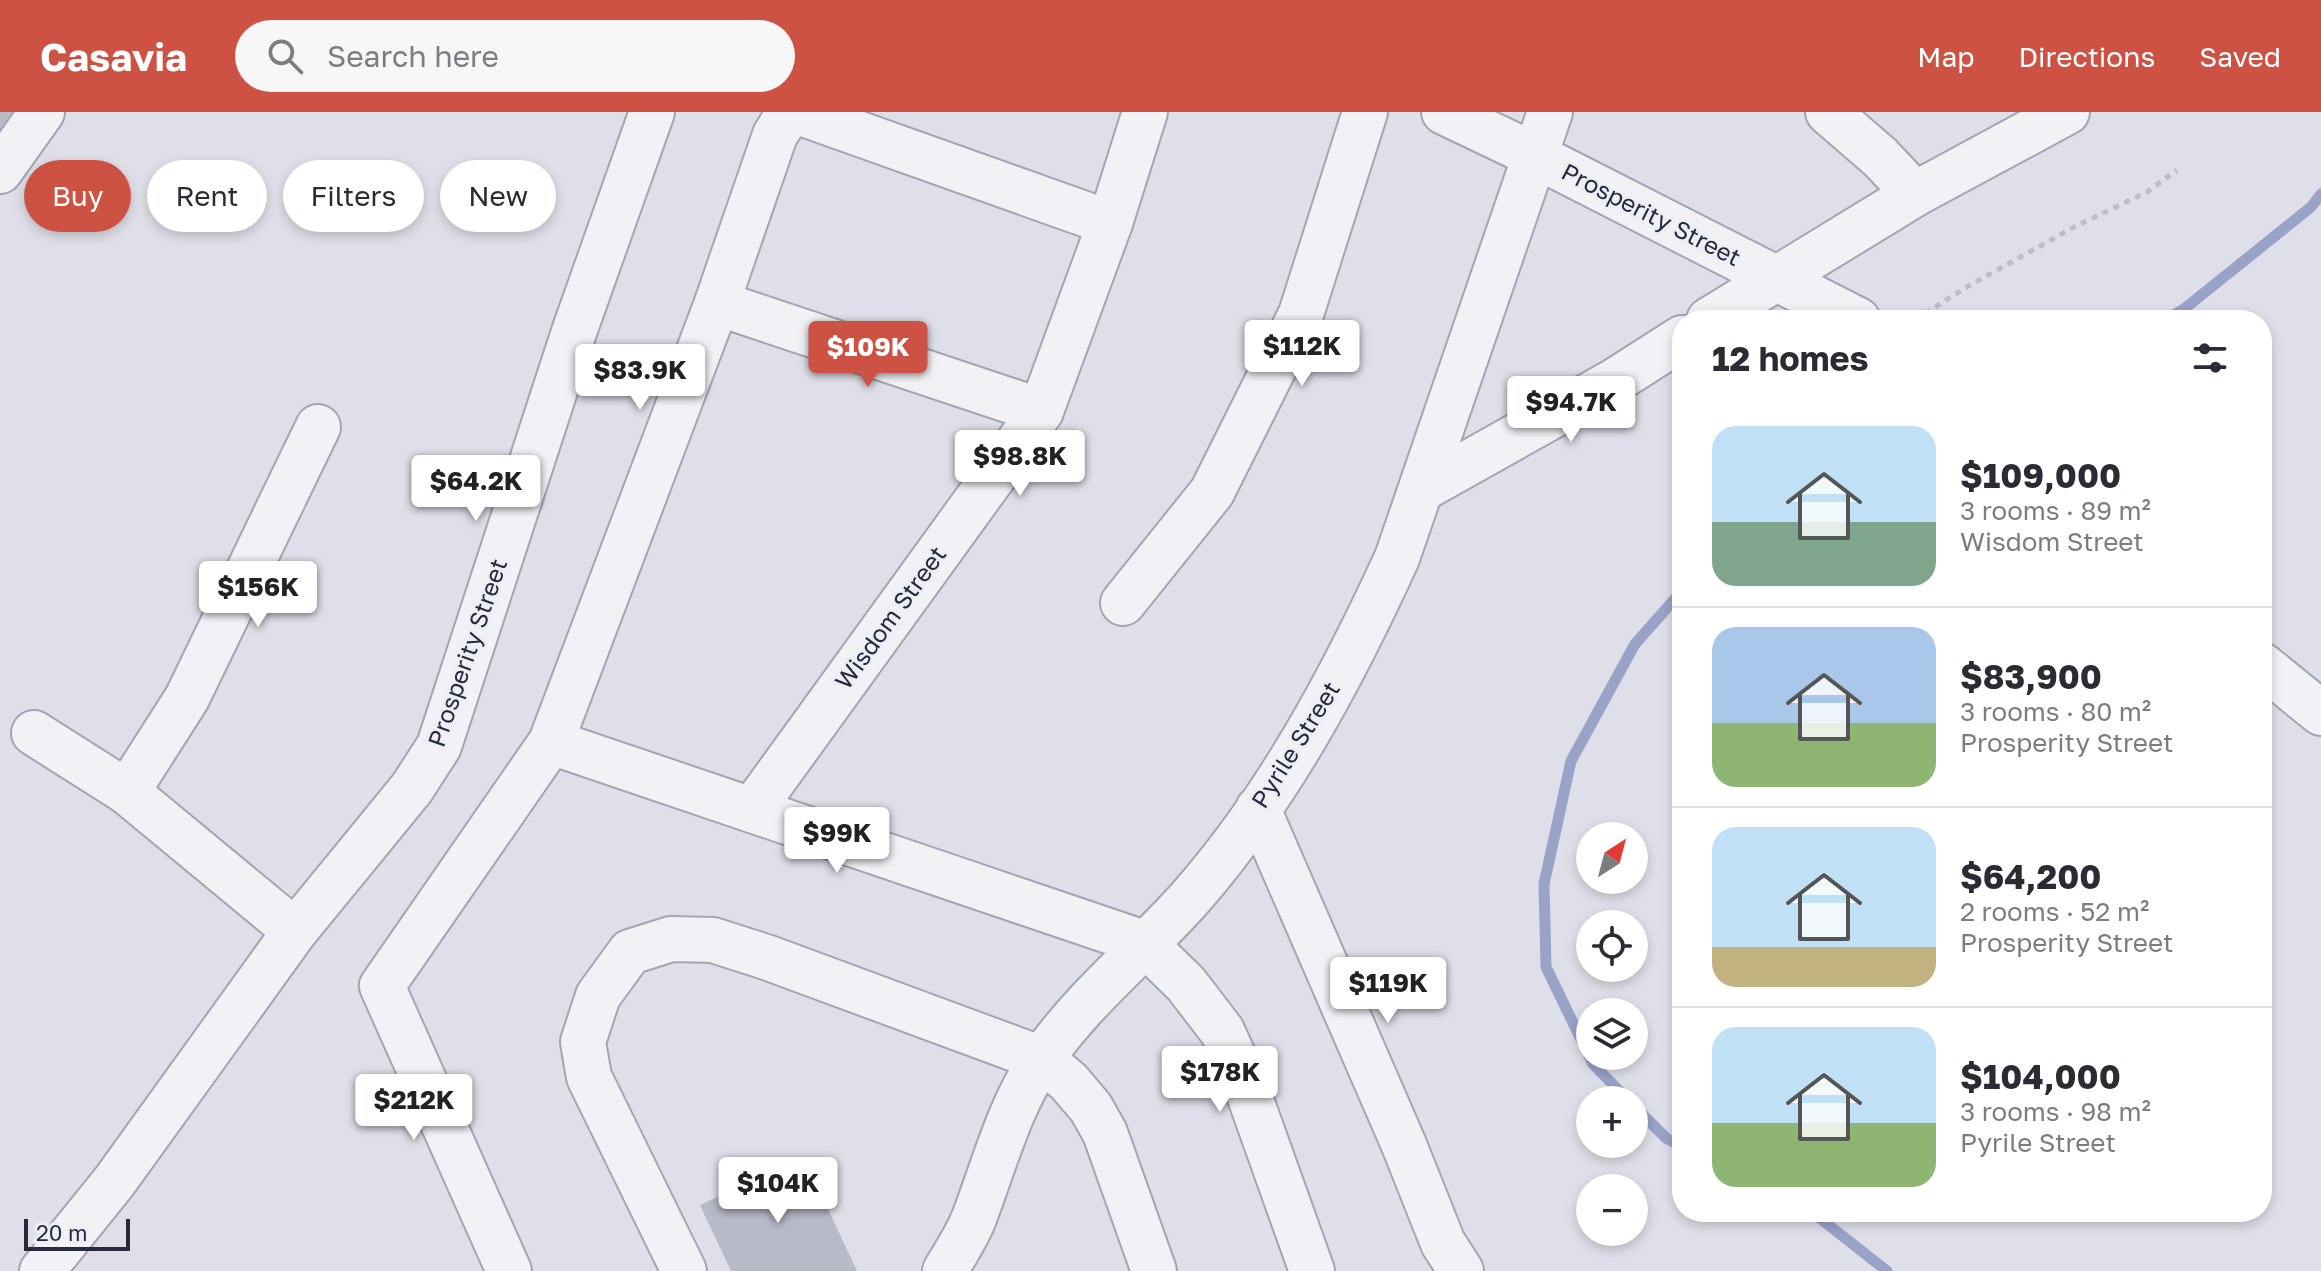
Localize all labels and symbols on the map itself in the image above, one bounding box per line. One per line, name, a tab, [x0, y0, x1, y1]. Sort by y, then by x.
street label: Prosperity Street	[1557, 156, 1746, 271]
pin: $112K	[1246, 320, 1358, 388]
pin: $109K	[812, 321, 924, 389]
pin: $83.9K	[575, 344, 705, 412]
pin: $94.7K	[1506, 376, 1636, 444]
pin: $98.8K	[955, 430, 1085, 498]
pin: $64.2K	[411, 455, 541, 523]
street label: Wisdom Street	[828, 540, 951, 694]
street label: Prosperity Street	[421, 555, 512, 750]
pin: $156K	[202, 561, 314, 629]
street label: Pyrile Street	[1244, 676, 1345, 813]
pin: $99K	[790, 807, 884, 875]
north arrow	[1576, 822, 1648, 894]
pin: $119K	[1332, 957, 1444, 1025]
pin: $178K	[1164, 1046, 1276, 1114]
pin: $212K	[358, 1074, 470, 1142]
pin: $104K	[722, 1157, 834, 1225]
scale bar	[24, 1215, 130, 1251]

